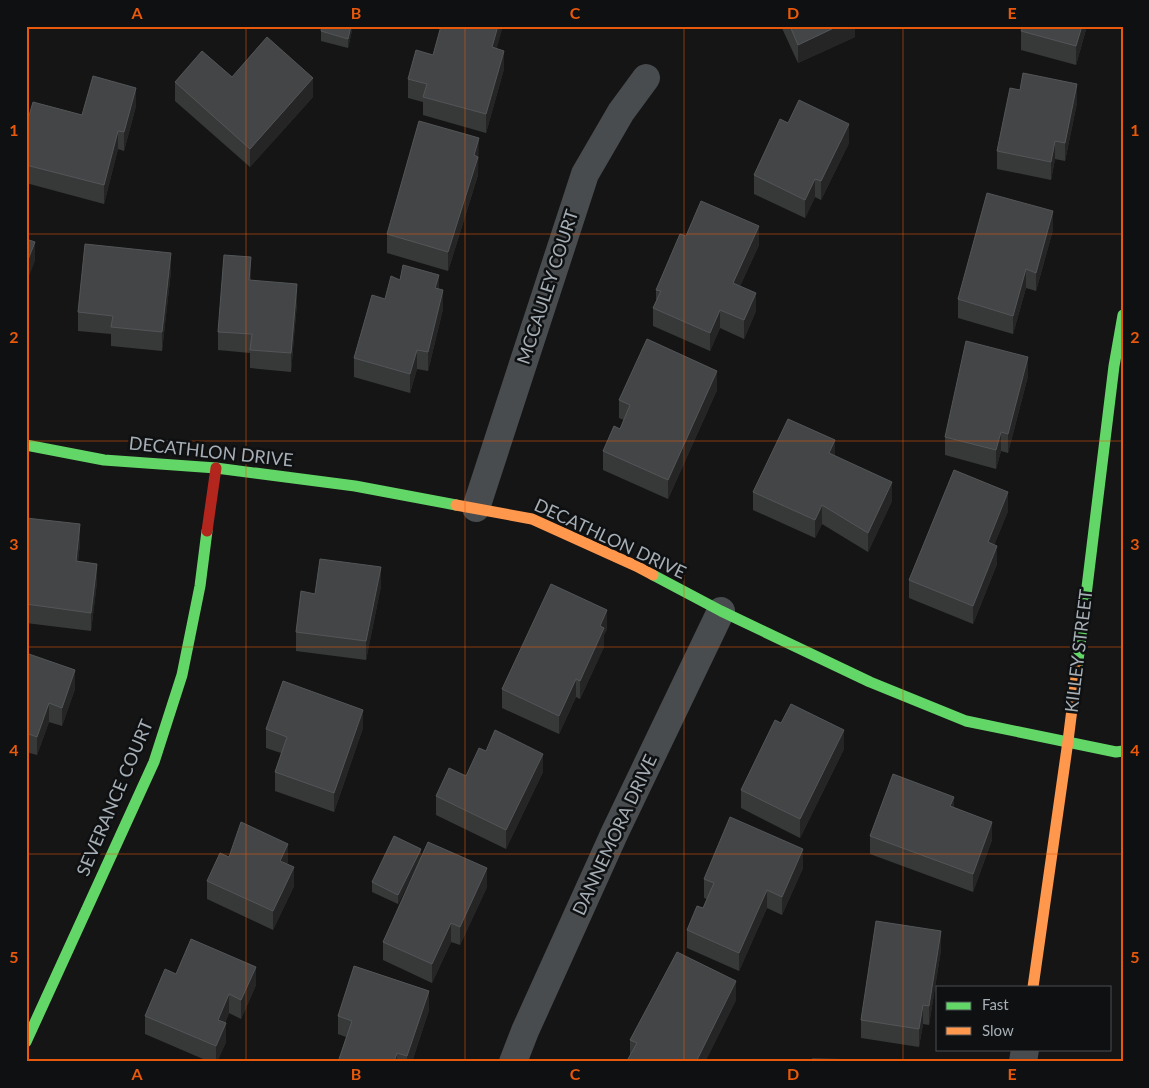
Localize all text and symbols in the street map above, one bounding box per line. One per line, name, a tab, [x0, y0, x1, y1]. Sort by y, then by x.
text: A	[130, 3, 143, 22]
text: B	[351, 3, 361, 22]
text: C	[570, 3, 581, 22]
text: D	[787, 3, 799, 22]
text: E	[1007, 3, 1017, 22]
text: 1	[9, 120, 19, 139]
text: 1	[1130, 120, 1140, 139]
street label: MCCAULEY COURT	[512, 206, 583, 367]
text: 2	[9, 327, 19, 346]
text: 2	[1130, 327, 1140, 346]
street label: DECATHLON DRIVE	[128, 431, 294, 471]
street label: DECATHLON DRIVE	[531, 493, 690, 583]
text: 3	[9, 534, 19, 553]
text: 3	[1130, 534, 1140, 553]
street label: KILLEY STREET	[1060, 588, 1097, 714]
street label: SEVERANCE COURT	[71, 716, 157, 879]
text: 4	[9, 740, 19, 759]
text: 4	[1130, 740, 1140, 759]
street label: DANNEMORA DRIVE	[567, 751, 661, 918]
text: 5	[9, 947, 19, 966]
text: 5	[1130, 947, 1140, 966]
legend	[936, 986, 1112, 1050]
text: Fast	[982, 995, 1009, 1013]
text: Slow	[982, 1021, 1014, 1039]
text: A	[130, 1064, 143, 1083]
text: B	[351, 1064, 361, 1083]
text: C	[570, 1064, 581, 1083]
text: D	[787, 1064, 799, 1083]
text: E	[1007, 1064, 1017, 1083]

